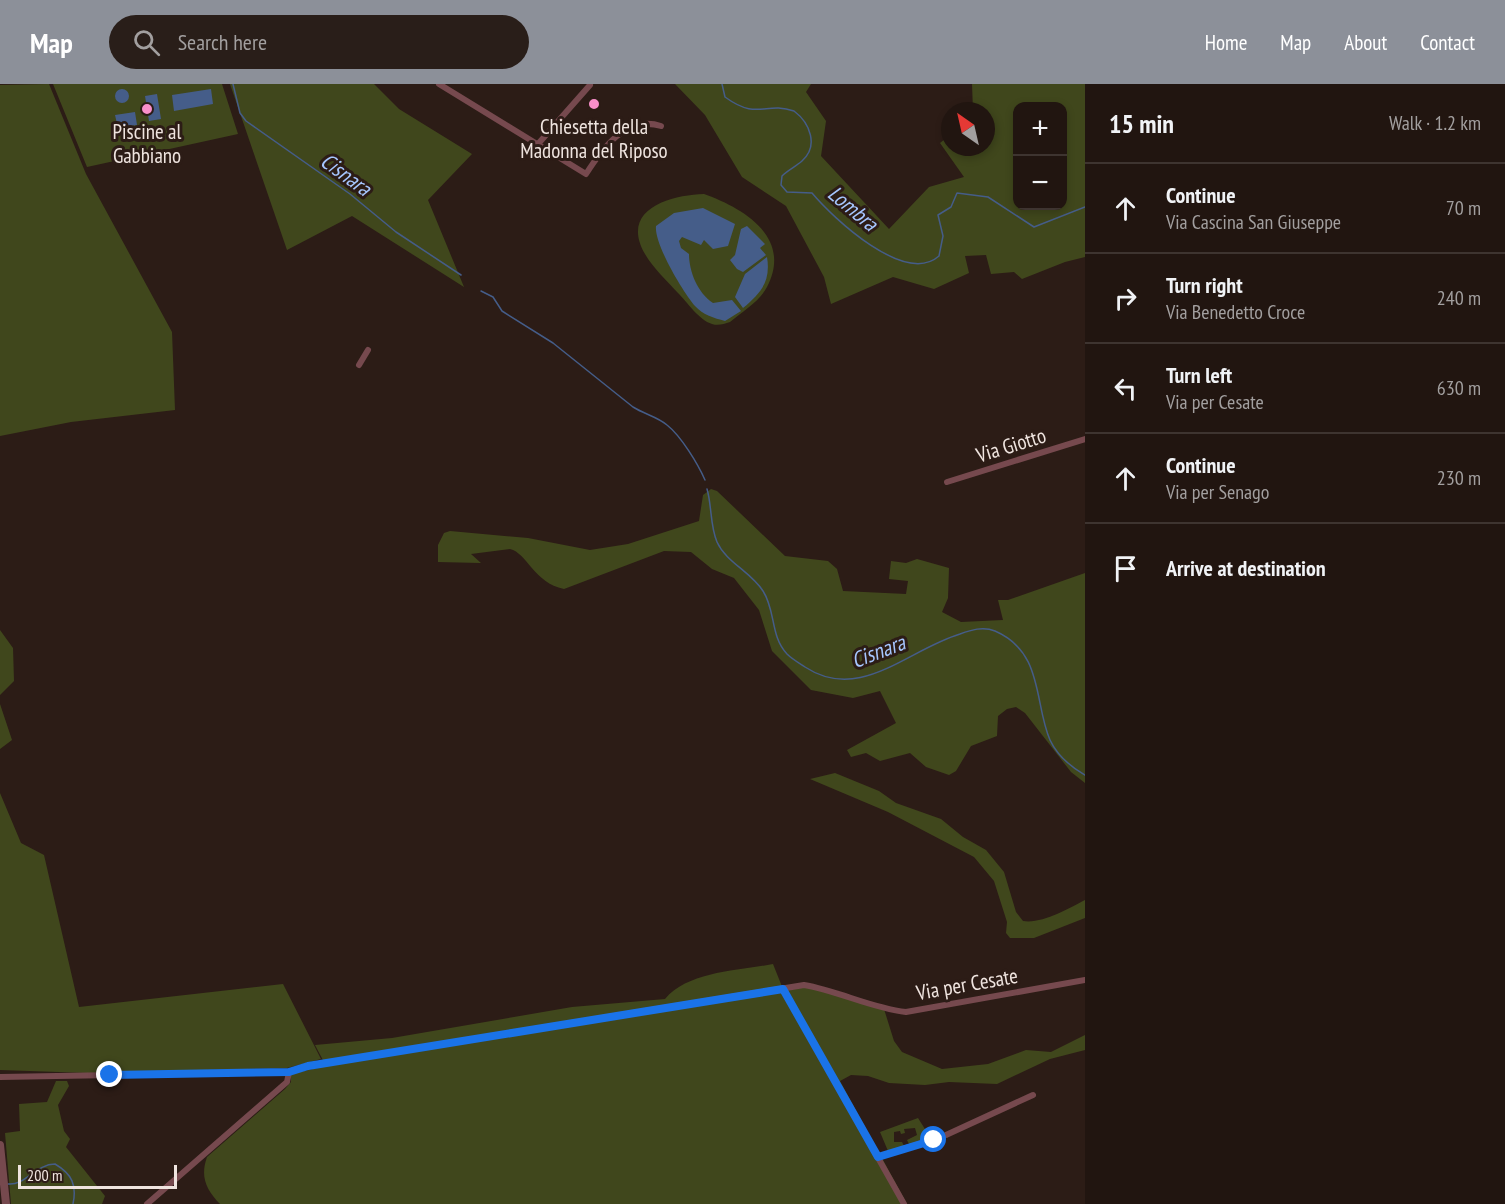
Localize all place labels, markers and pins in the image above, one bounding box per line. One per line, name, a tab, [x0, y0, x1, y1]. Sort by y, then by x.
marker: Chiesetta della Madonna del Riposo	[587, 97, 601, 111]
marker: Piscine al Gabbiano	[140, 102, 154, 116]
place label: Chiesetta della Madonna del Riposo	[520, 113, 668, 164]
place label: Piscine al Gabbiano	[113, 118, 182, 169]

